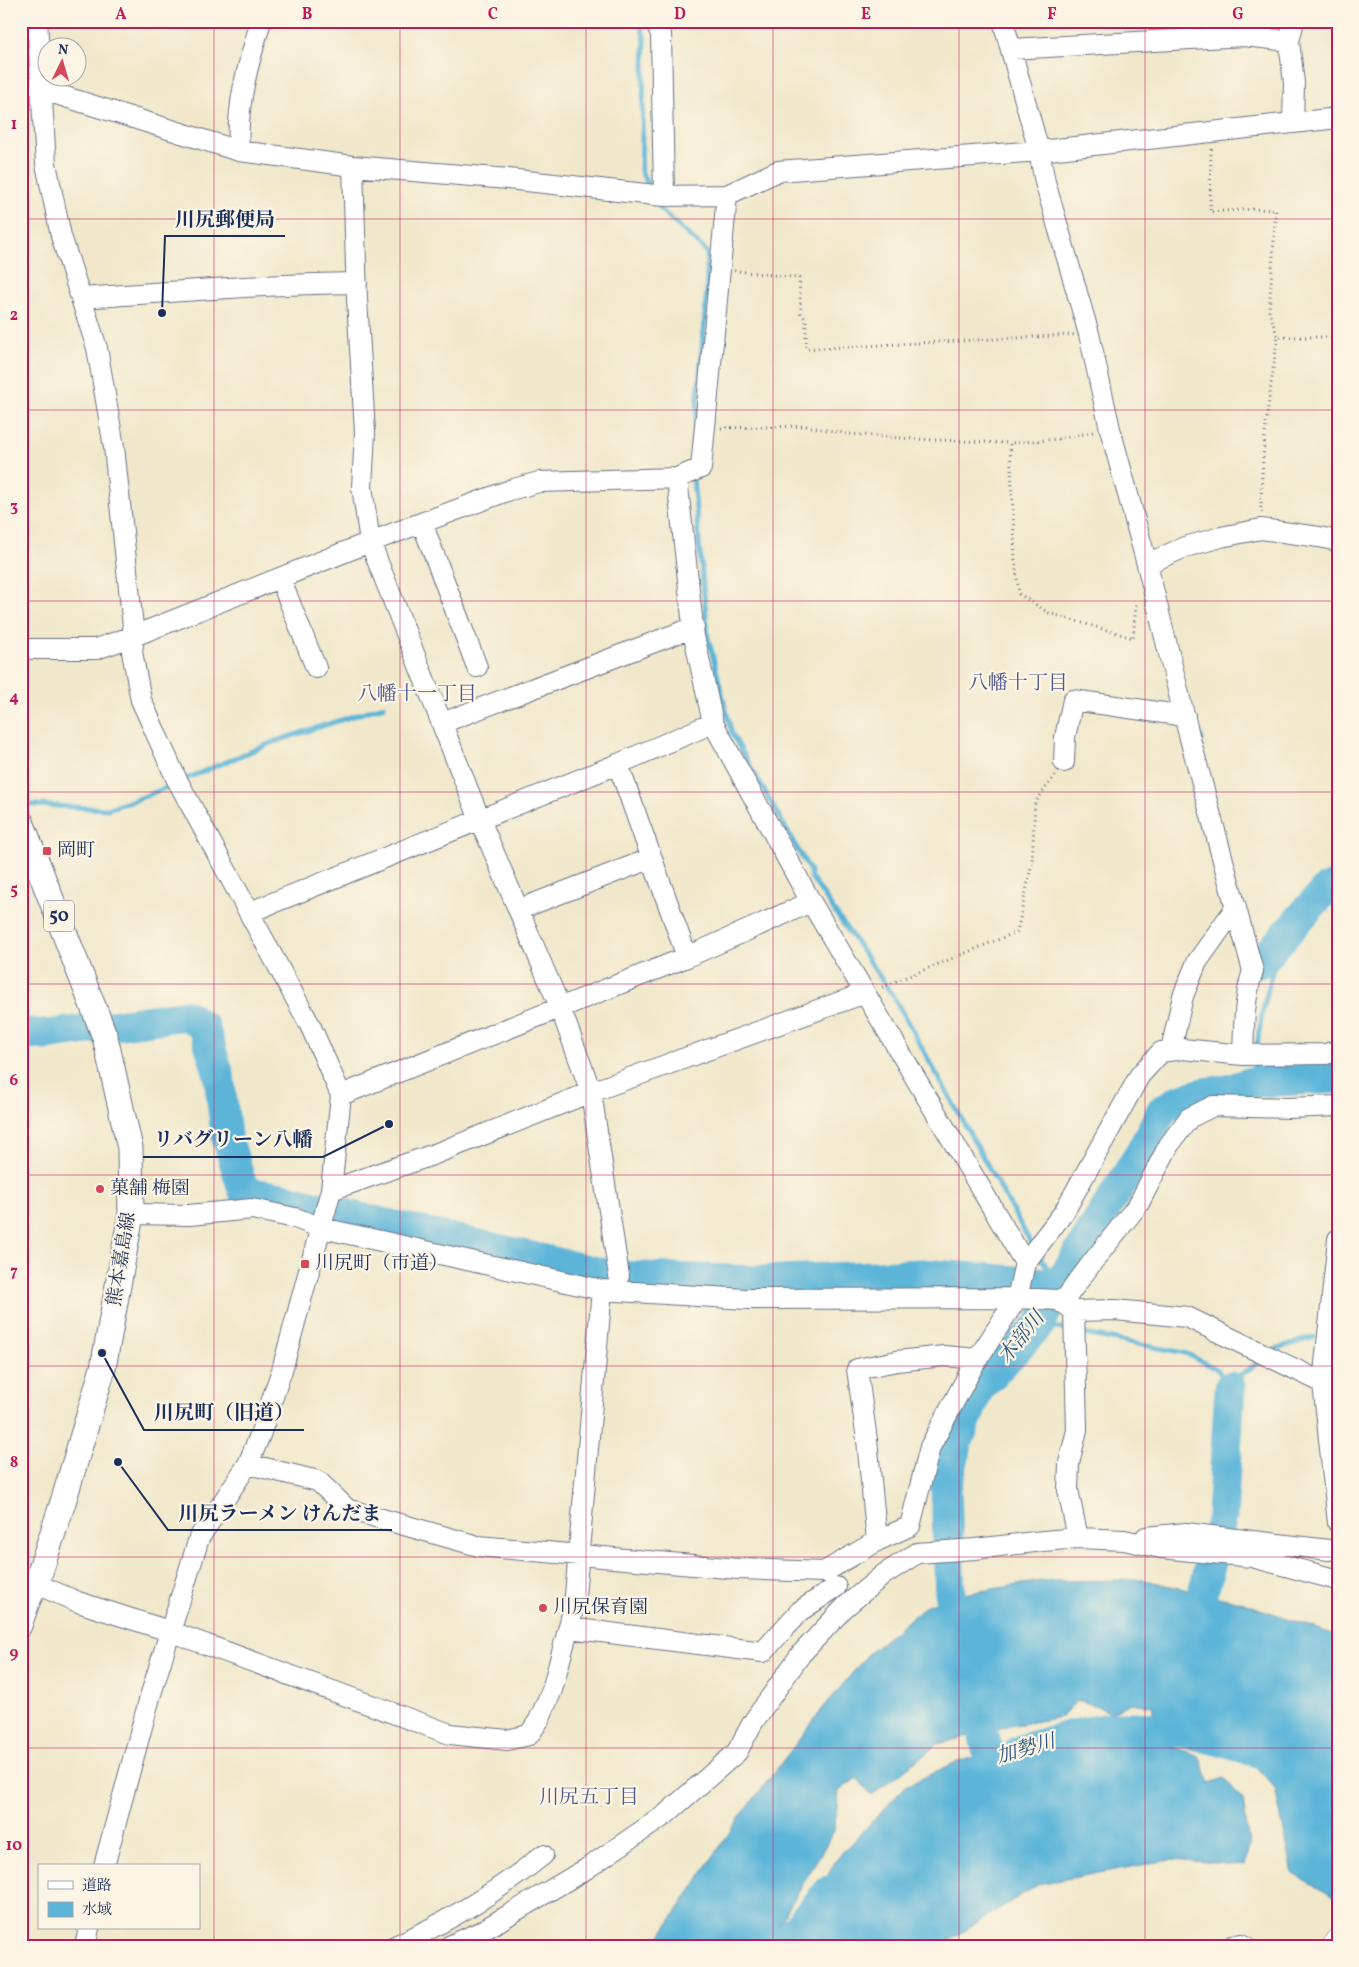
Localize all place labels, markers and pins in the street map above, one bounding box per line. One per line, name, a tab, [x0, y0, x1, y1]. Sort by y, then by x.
callout: 川尻郵便局	[165, 201, 285, 236]
place label: 岡町	[57, 838, 95, 864]
marker: 岡町	[41, 845, 53, 857]
callout: リバグリーン八幡	[143, 1122, 323, 1157]
place label: 菓舗 梅園	[110, 1176, 190, 1202]
marker: 菓舗 梅園	[94, 1183, 106, 1195]
place label: 川尻町（市道）	[315, 1251, 448, 1277]
marker: 川尻町（市道）	[299, 1258, 311, 1270]
callout: 川尻町（旧道）	[144, 1395, 304, 1430]
callout: 川尻ラーメン けんだま	[168, 1495, 392, 1530]
place label: 川尻保育園	[553, 1595, 648, 1621]
marker: 川尻保育園	[537, 1602, 549, 1614]

